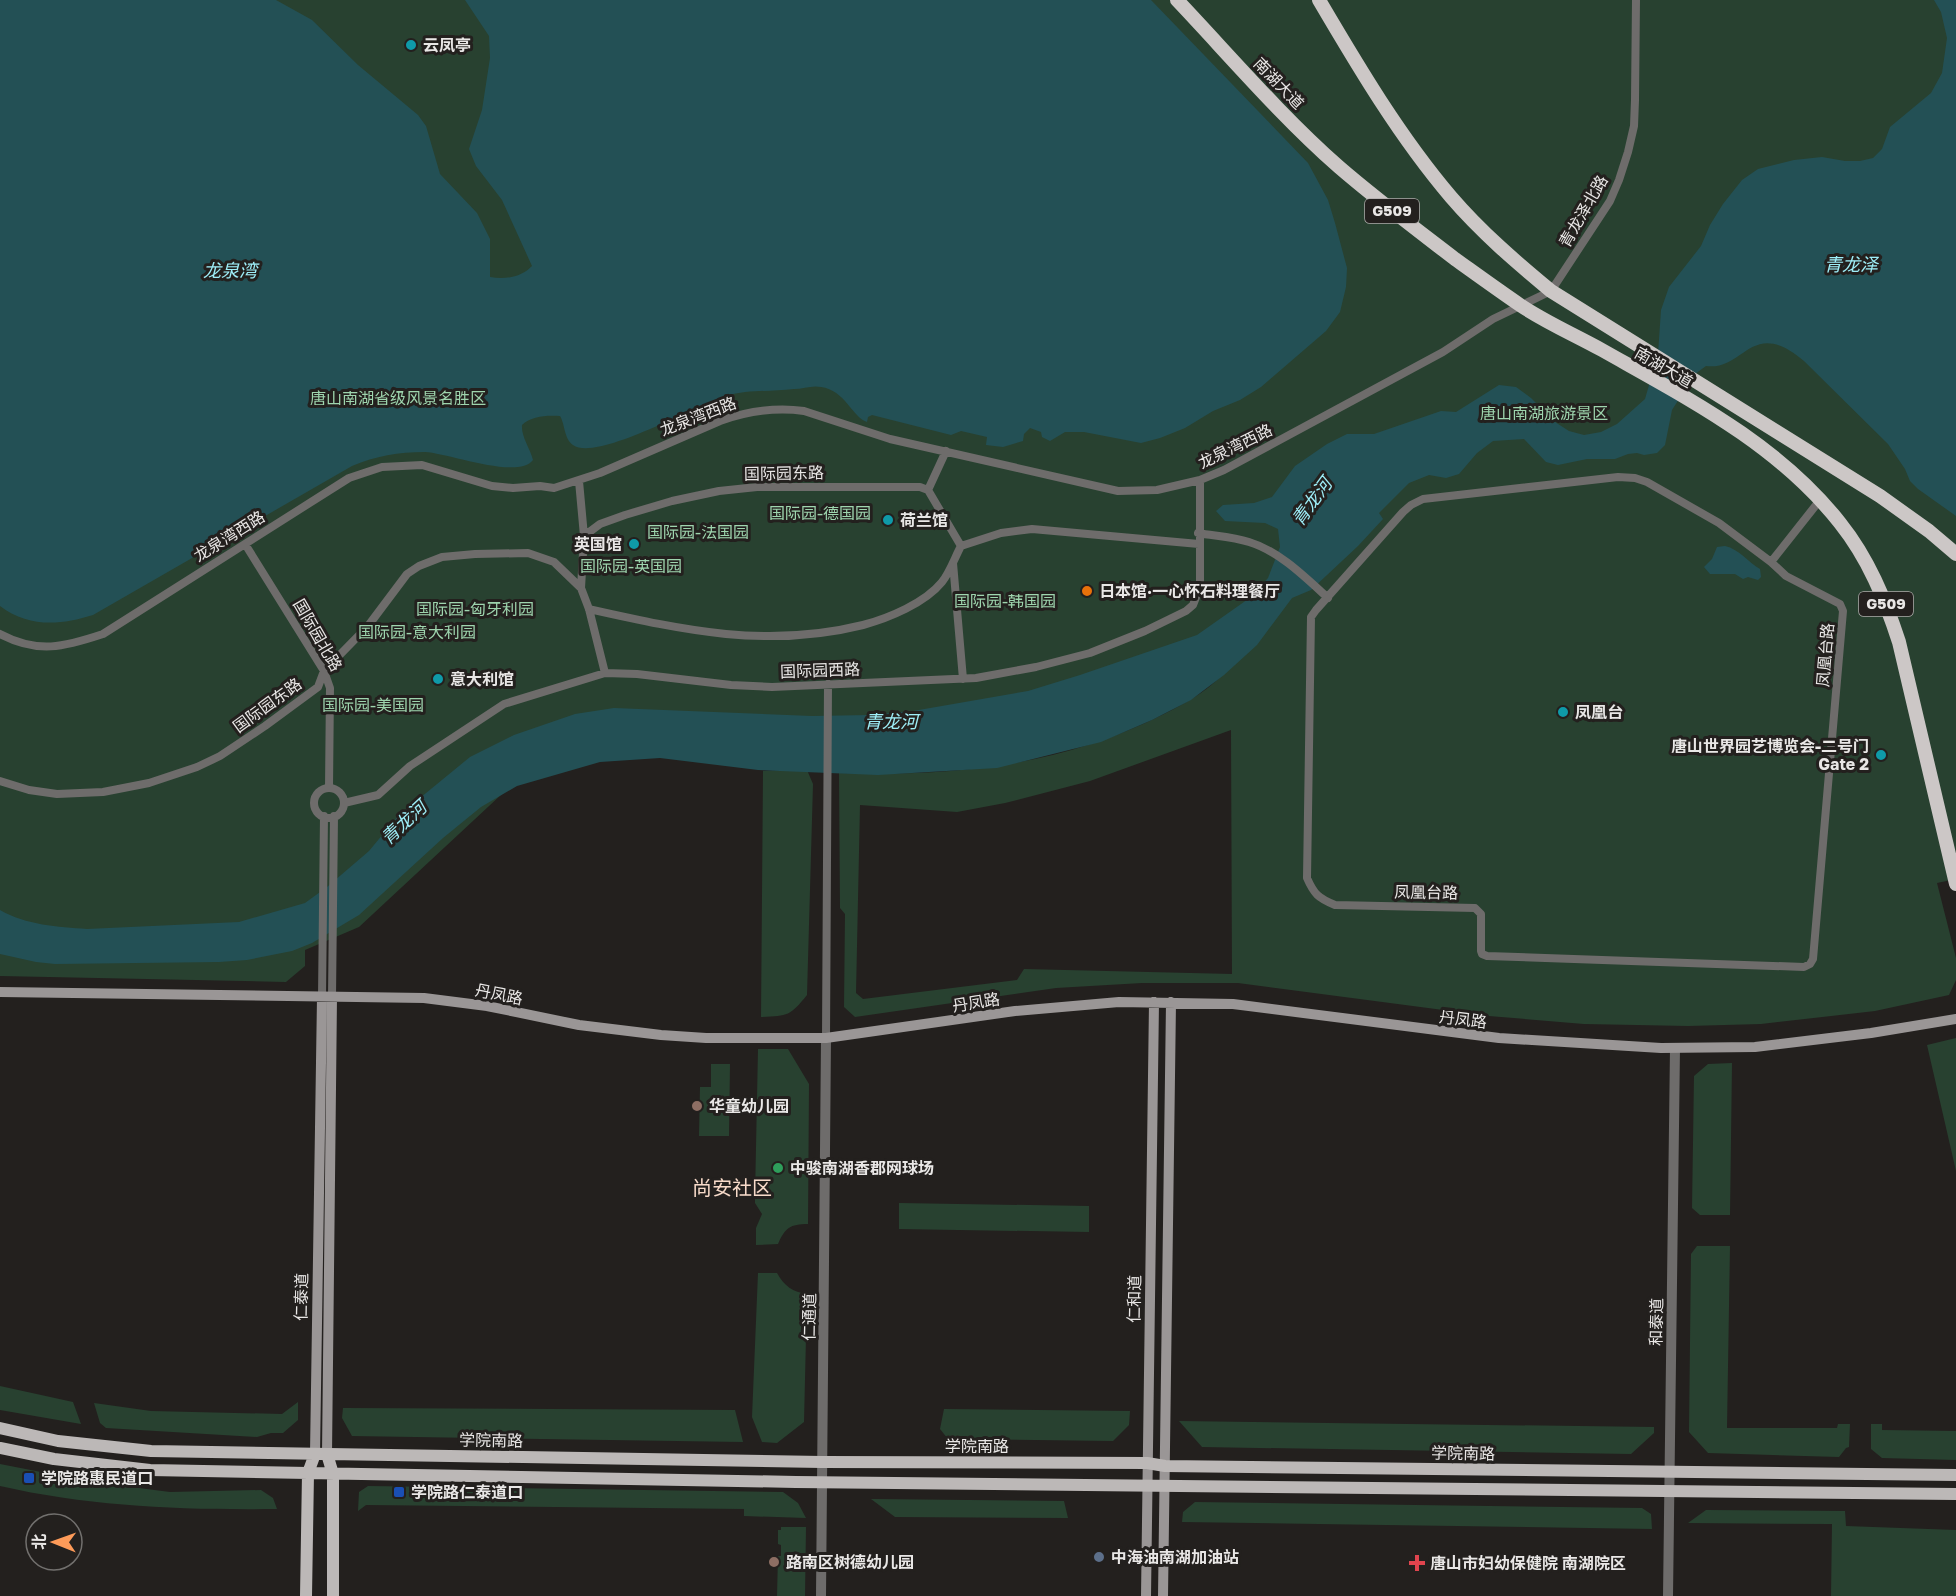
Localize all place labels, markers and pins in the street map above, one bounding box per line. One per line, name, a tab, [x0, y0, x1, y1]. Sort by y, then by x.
place label: 云凤亭	[423, 35, 471, 55]
marker: 云凤亭	[404, 38, 418, 52]
place label: 荷兰馆	[900, 510, 948, 530]
marker: 荷兰馆	[881, 513, 895, 527]
place label: 英国馆	[574, 534, 622, 554]
marker: 英国馆	[627, 537, 641, 551]
place label: 日本馆·一心怀石料理餐厅	[1099, 581, 1280, 601]
marker: 日本馆·一心怀石料理餐厅	[1080, 584, 1094, 598]
place label: 意大利馆	[450, 669, 514, 689]
marker: 意大利馆	[431, 672, 445, 686]
place label: 凤凰台	[1575, 702, 1623, 722]
marker: 凤凰台	[1556, 705, 1570, 719]
place label: 唐山世界园艺博览会-二号门 Gate 2	[1671, 736, 1869, 774]
marker: 唐山世界园艺博览会-二号门 Gate 2	[1874, 748, 1888, 762]
place label: 华童幼儿园	[709, 1096, 789, 1116]
marker: 华童幼儿园	[690, 1099, 704, 1113]
place label: 中骏南湖香郡网球场	[790, 1158, 934, 1178]
marker: 中骏南湖香郡网球场	[771, 1161, 785, 1175]
place label: 学院路惠民道口	[41, 1468, 153, 1488]
marker: 学院路惠民道口	[22, 1471, 36, 1485]
place label: 学院路仁泰道口	[411, 1482, 523, 1502]
marker: 学院路仁泰道口	[392, 1485, 406, 1499]
place label: 中海油南湖加油站	[1111, 1547, 1239, 1567]
marker: 中海油南湖加油站	[1092, 1550, 1106, 1564]
place label: 路南区树德幼儿园	[786, 1552, 914, 1572]
place label: 唐山市妇幼保健院 南湖院区	[1430, 1553, 1626, 1573]
marker: 唐山市妇幼保健院 南湖院区	[1408, 1554, 1426, 1572]
marker: 路南区树德幼儿园	[767, 1555, 781, 1569]

